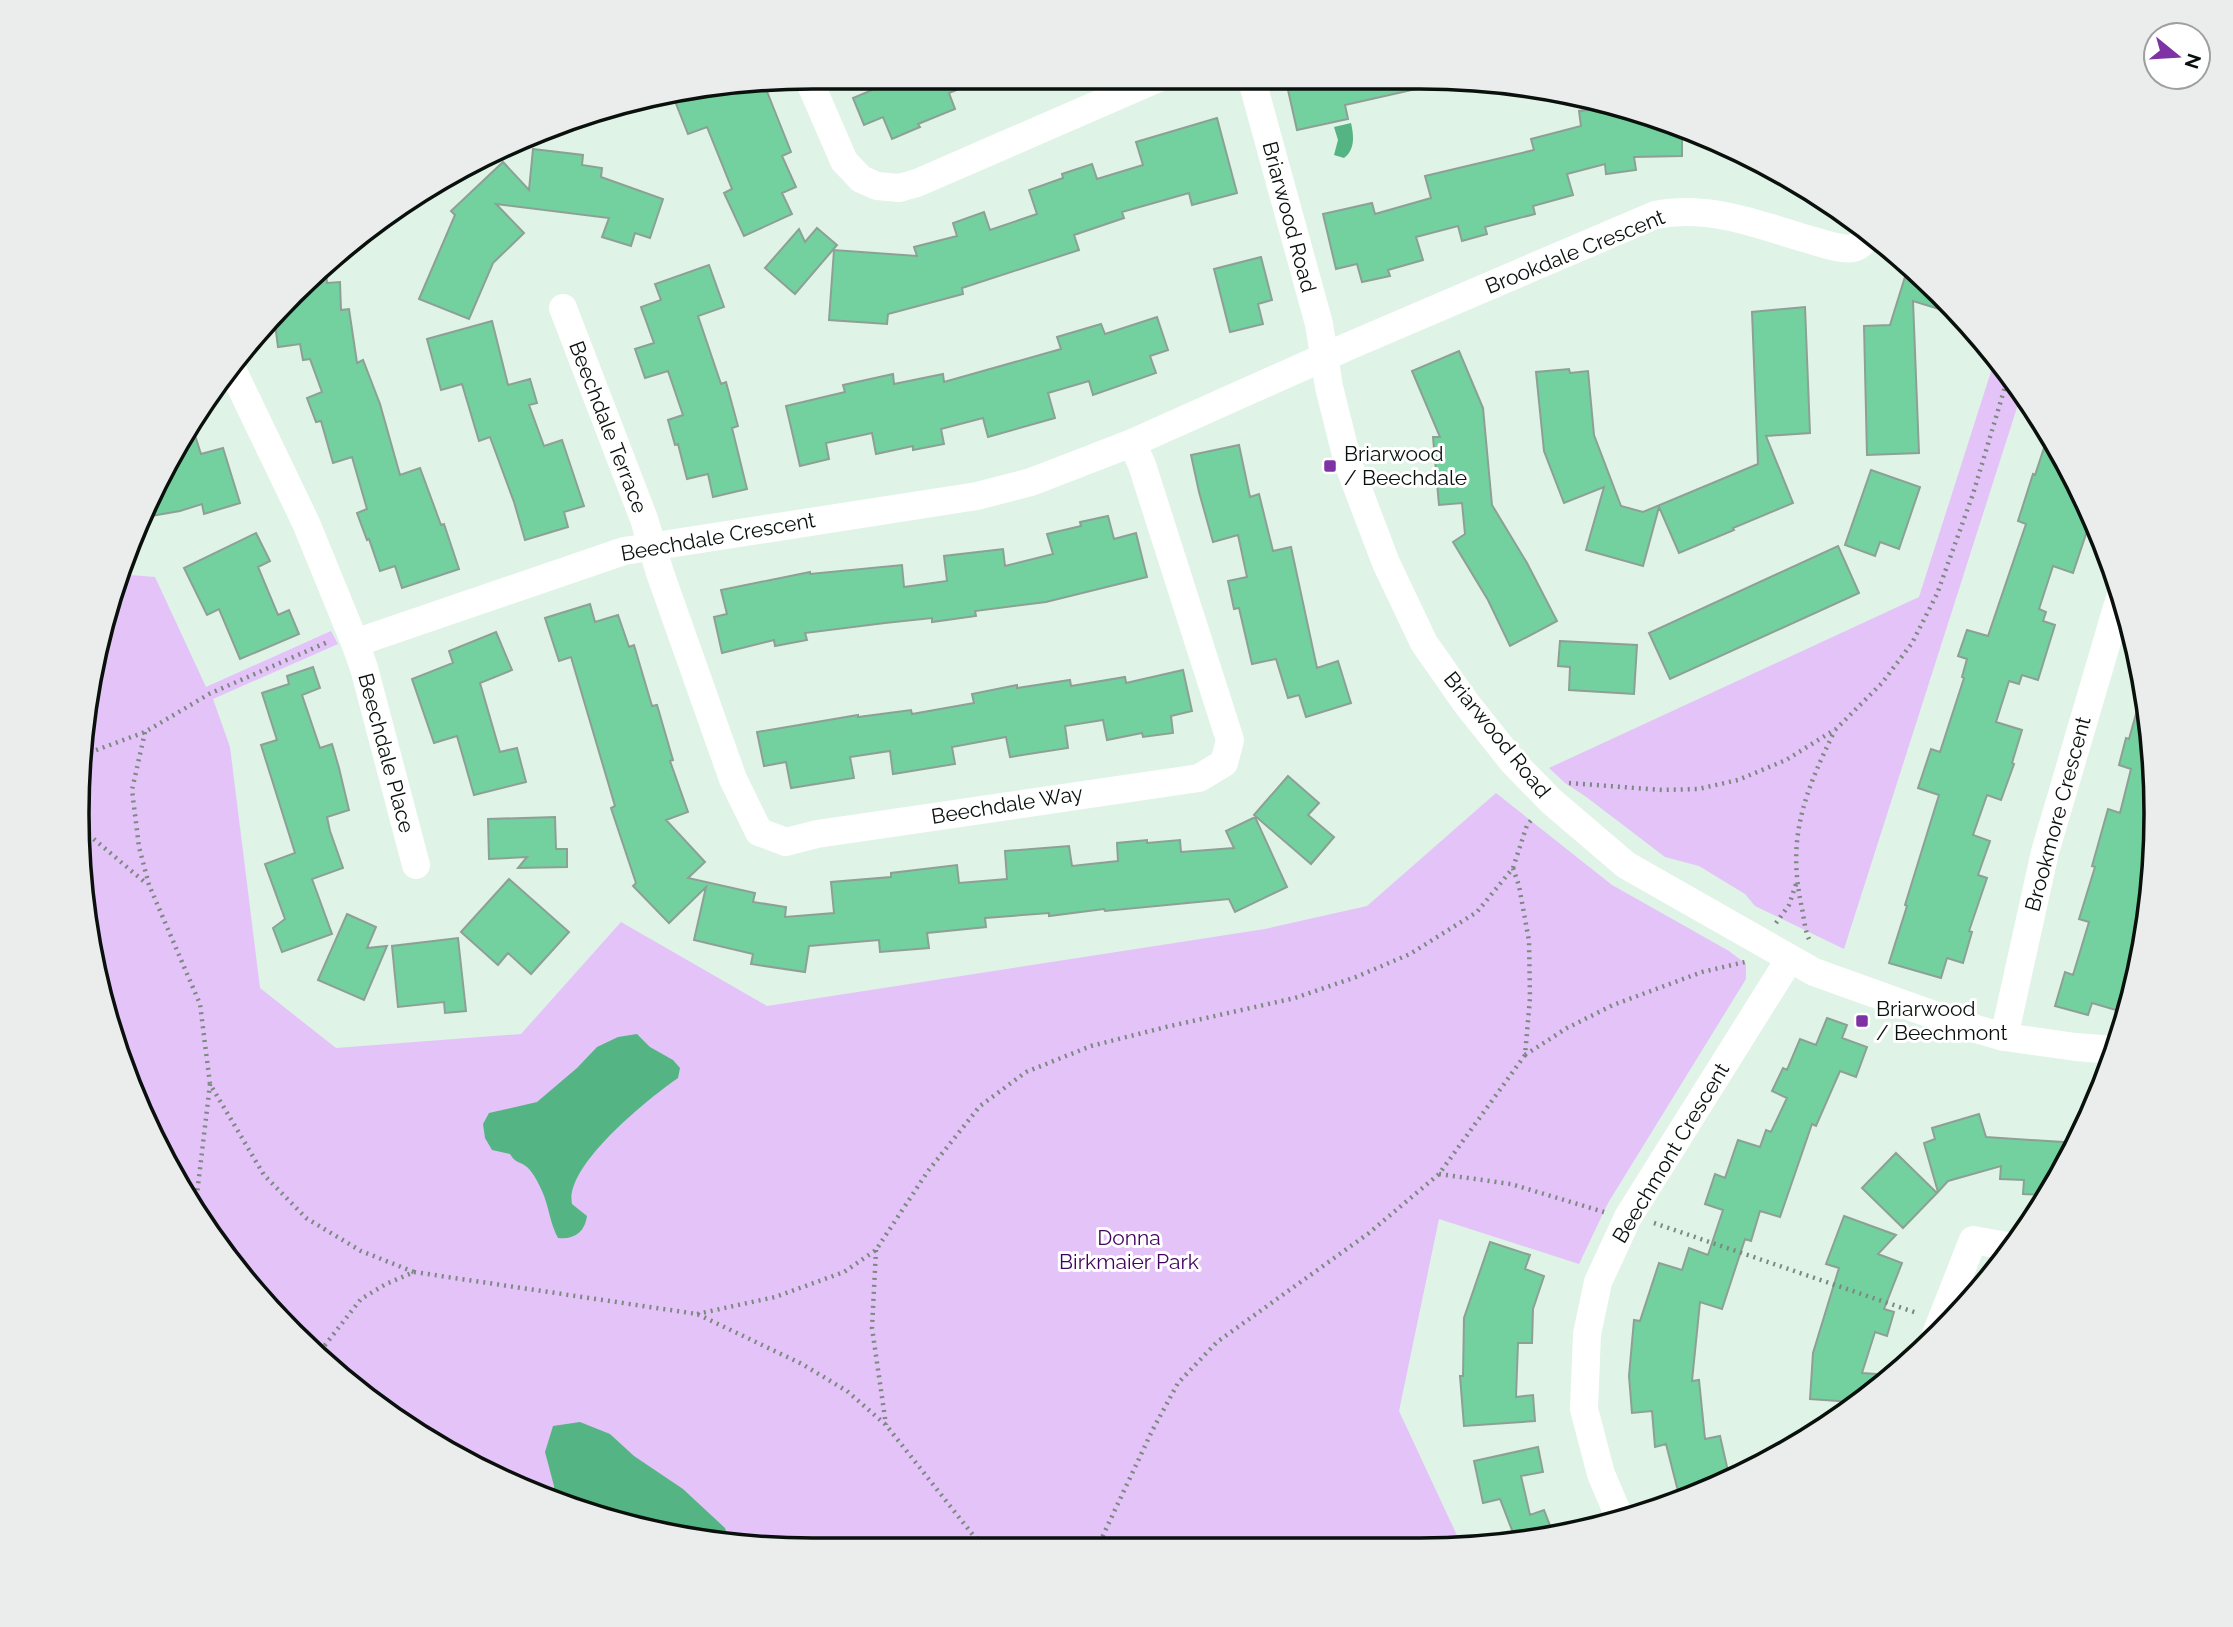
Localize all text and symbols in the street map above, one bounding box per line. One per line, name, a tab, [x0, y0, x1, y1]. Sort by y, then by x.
north arrow	[2142, 21, 2212, 91]
text: N	[2180, 51, 2206, 72]
street label: Briarwood Road	[1257, 139, 1322, 295]
street label: Brookdale Crescent	[1481, 204, 1668, 299]
street label: Beechdale Terrace	[564, 337, 653, 516]
place label: Briarwood / Beechdale	[1344, 441, 1467, 490]
marker: Briarwood / Beechdale	[1322, 458, 1338, 474]
street label: Beechdale Crescent	[619, 507, 817, 566]
street label: Briarwood Road	[1439, 667, 1556, 803]
street label: Beechdale Place	[353, 670, 420, 835]
street label: Brookmore Crescent	[2019, 714, 2096, 914]
street label: Beechdale Way	[929, 780, 1084, 829]
place label: Briarwood / Beechmont	[1876, 996, 2007, 1045]
marker: Briarwood / Beechmont	[1854, 1013, 1870, 1029]
street label: Beechmont Crescent	[1607, 1058, 1734, 1247]
park label: Donna Birkmaier Park	[1059, 1225, 1199, 1274]

